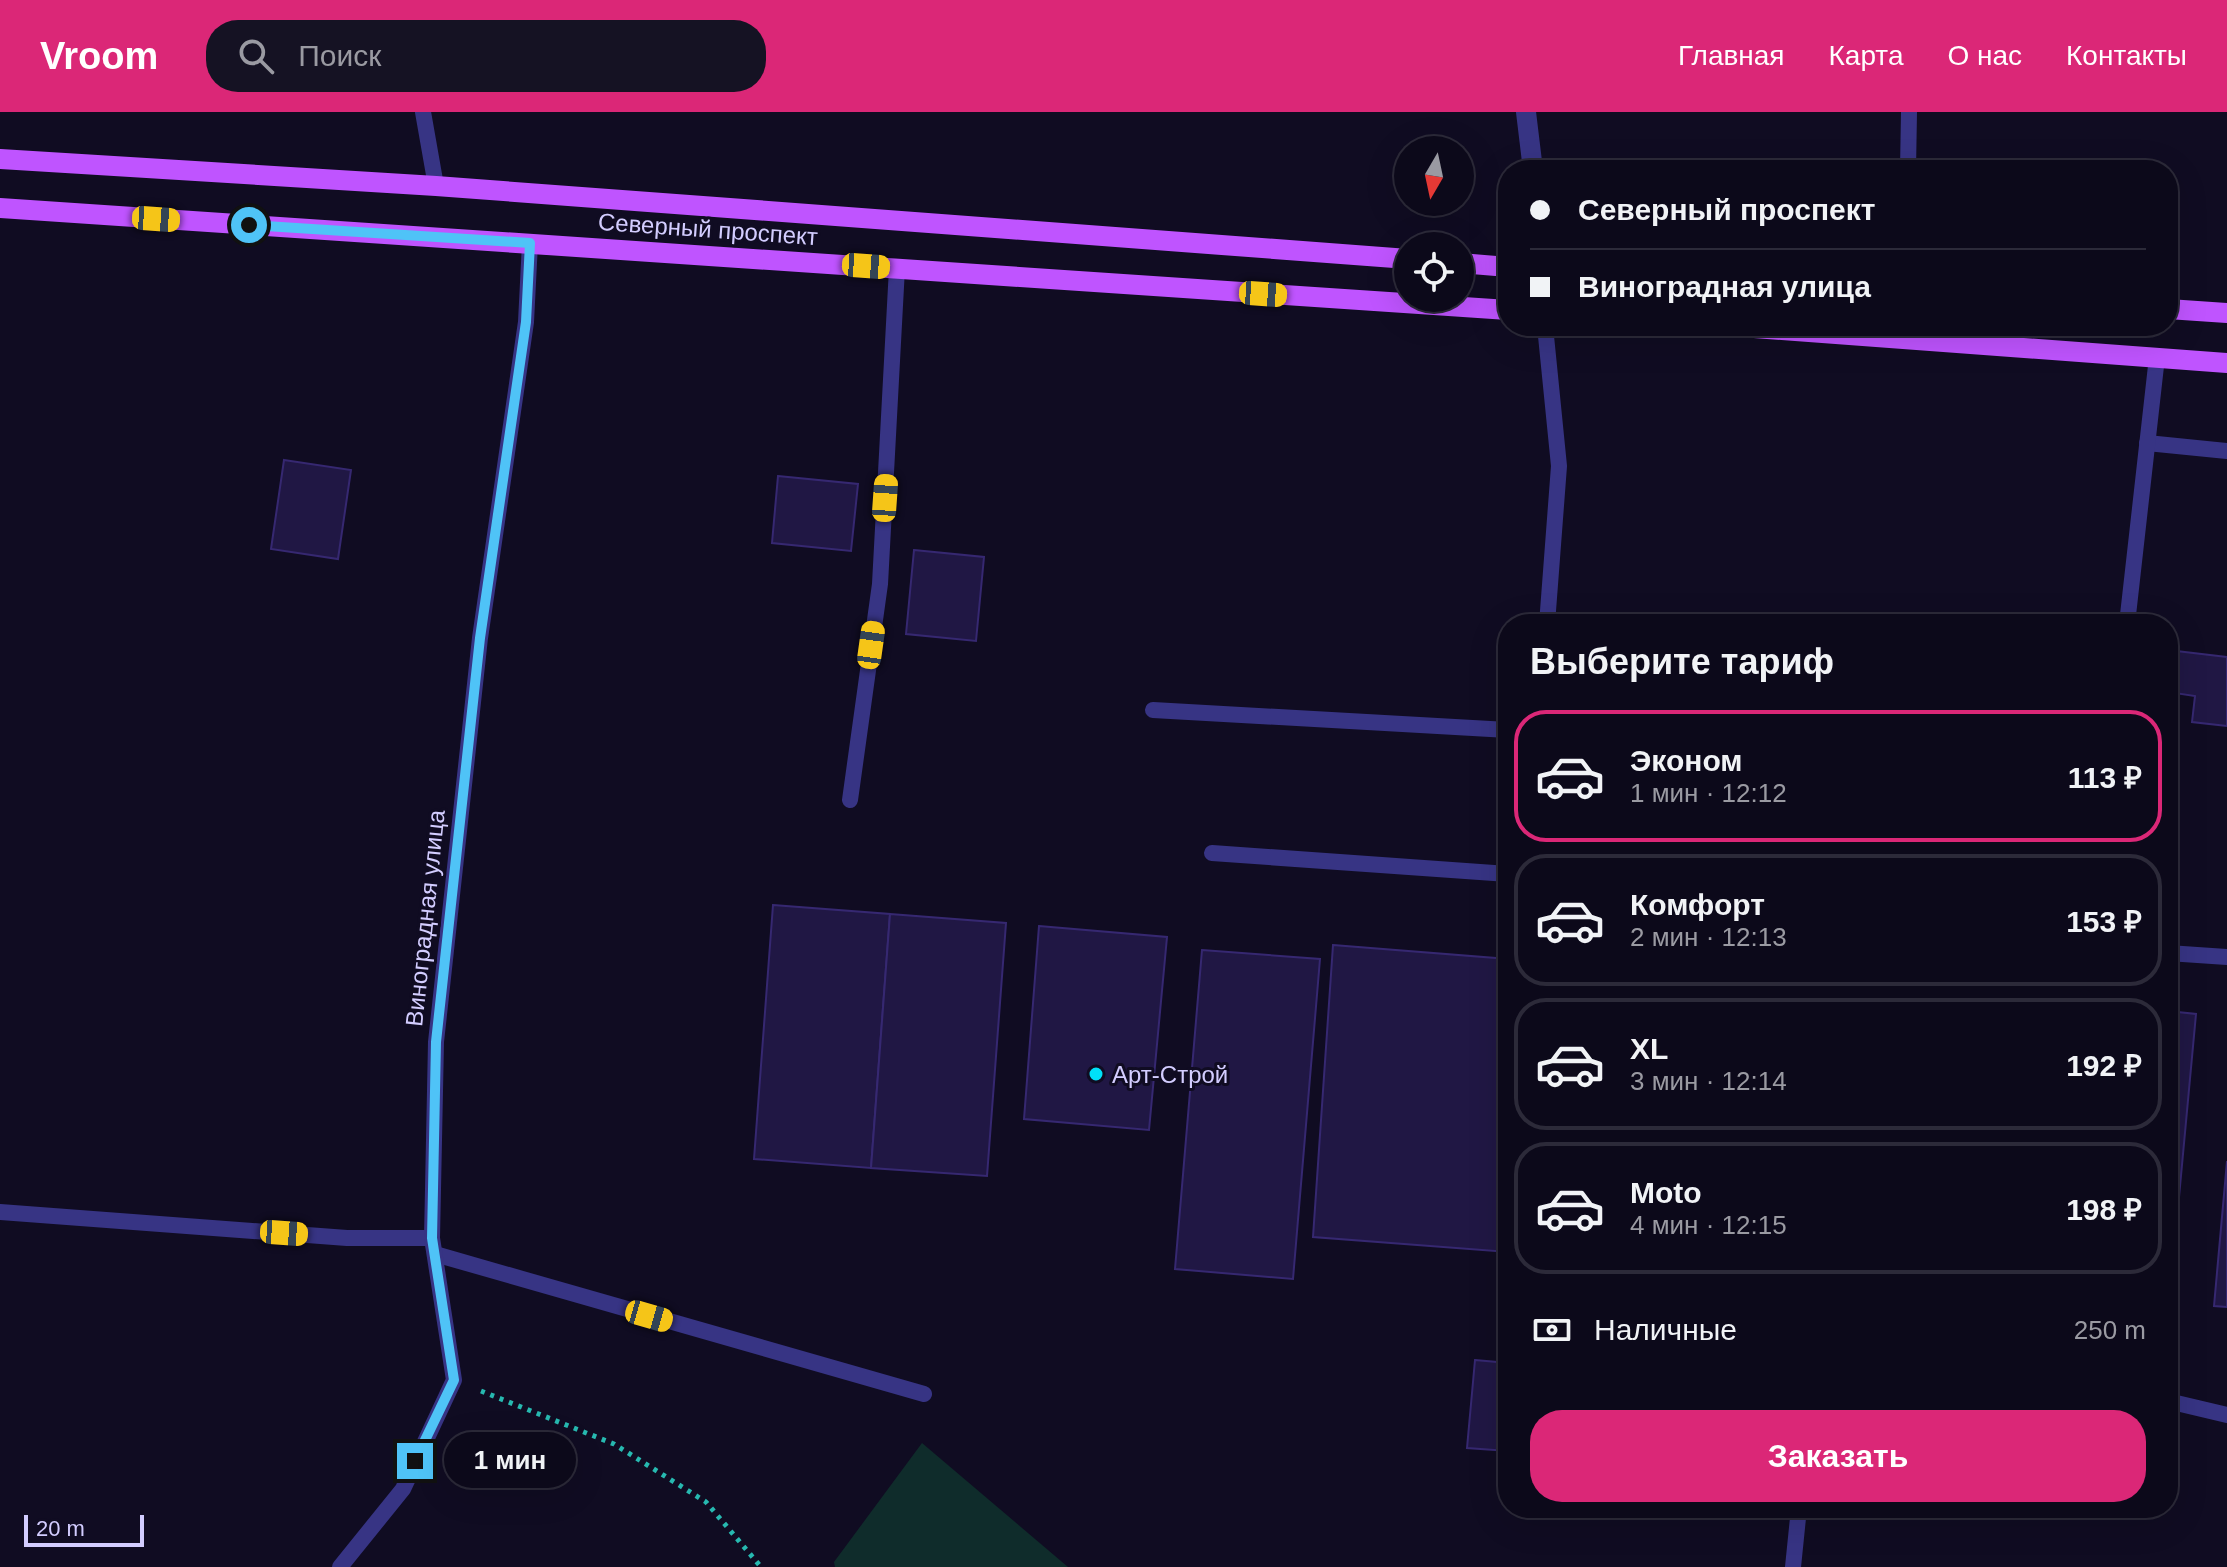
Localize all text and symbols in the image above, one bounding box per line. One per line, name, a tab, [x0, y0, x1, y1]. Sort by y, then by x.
search box	[206, 20, 766, 92]
icon: search	[234, 34, 278, 78]
text: Vroom	[40, 35, 158, 77]
text: Поиск	[298, 39, 381, 72]
text: Главная	[1678, 40, 1785, 71]
text: Карта	[1829, 40, 1903, 71]
text: О нас	[1947, 40, 2022, 71]
text: Контакты	[2066, 40, 2187, 71]
north arrow	[1394, 136, 1474, 216]
map controls	[1394, 136, 1474, 312]
text: Северный проспект	[1578, 193, 1876, 226]
car	[131, 205, 181, 233]
route start	[231, 207, 267, 243]
street label: Северный проспект	[597, 208, 819, 250]
button: locate	[1394, 232, 1474, 312]
car	[841, 252, 891, 280]
text: Виноградная улица	[1578, 270, 1871, 303]
car	[1238, 280, 1288, 308]
car	[871, 473, 899, 523]
car	[856, 620, 886, 670]
text: Выберите тариф	[1530, 641, 1834, 682]
icon: car	[1534, 740, 1606, 812]
text: Эконом	[1630, 744, 1743, 777]
text: 113 ₽	[2068, 761, 2142, 794]
text: 1 мин · 12:12	[1630, 778, 1787, 808]
street label: Виноградная улица	[400, 808, 450, 1028]
icon: car	[1534, 884, 1606, 956]
text: Комфорт	[1630, 888, 1765, 921]
text: 153 ₽	[2066, 905, 2142, 938]
text: 2 мин · 12:13	[1630, 922, 1787, 952]
icon: car	[1534, 1028, 1606, 1100]
text: XL	[1630, 1032, 1668, 1065]
text: 192 ₽	[2066, 1049, 2142, 1082]
place label: Арт-Строй	[1112, 1061, 1228, 1088]
marker: Арт-Строй	[1087, 1065, 1105, 1083]
text: 3 мин · 12:14	[1630, 1066, 1787, 1096]
icon: car	[1534, 1172, 1606, 1244]
text: Moto	[1630, 1176, 1702, 1209]
text: 198 ₽	[2066, 1193, 2142, 1226]
text: 4 мин · 12:15	[1630, 1210, 1787, 1240]
car	[259, 1219, 309, 1247]
car	[623, 1298, 675, 1334]
icon: cash	[1530, 1308, 1574, 1352]
text: Наличные	[1594, 1313, 1737, 1346]
text: 250 m	[2074, 1315, 2146, 1345]
button: Заказать	[1530, 1410, 2146, 1502]
callout: 1 мин	[443, 1433, 575, 1489]
route end	[397, 1443, 433, 1479]
text: 1 мин	[474, 1445, 546, 1475]
scale bar	[24, 1511, 144, 1547]
text: 20 m	[36, 1516, 85, 1541]

